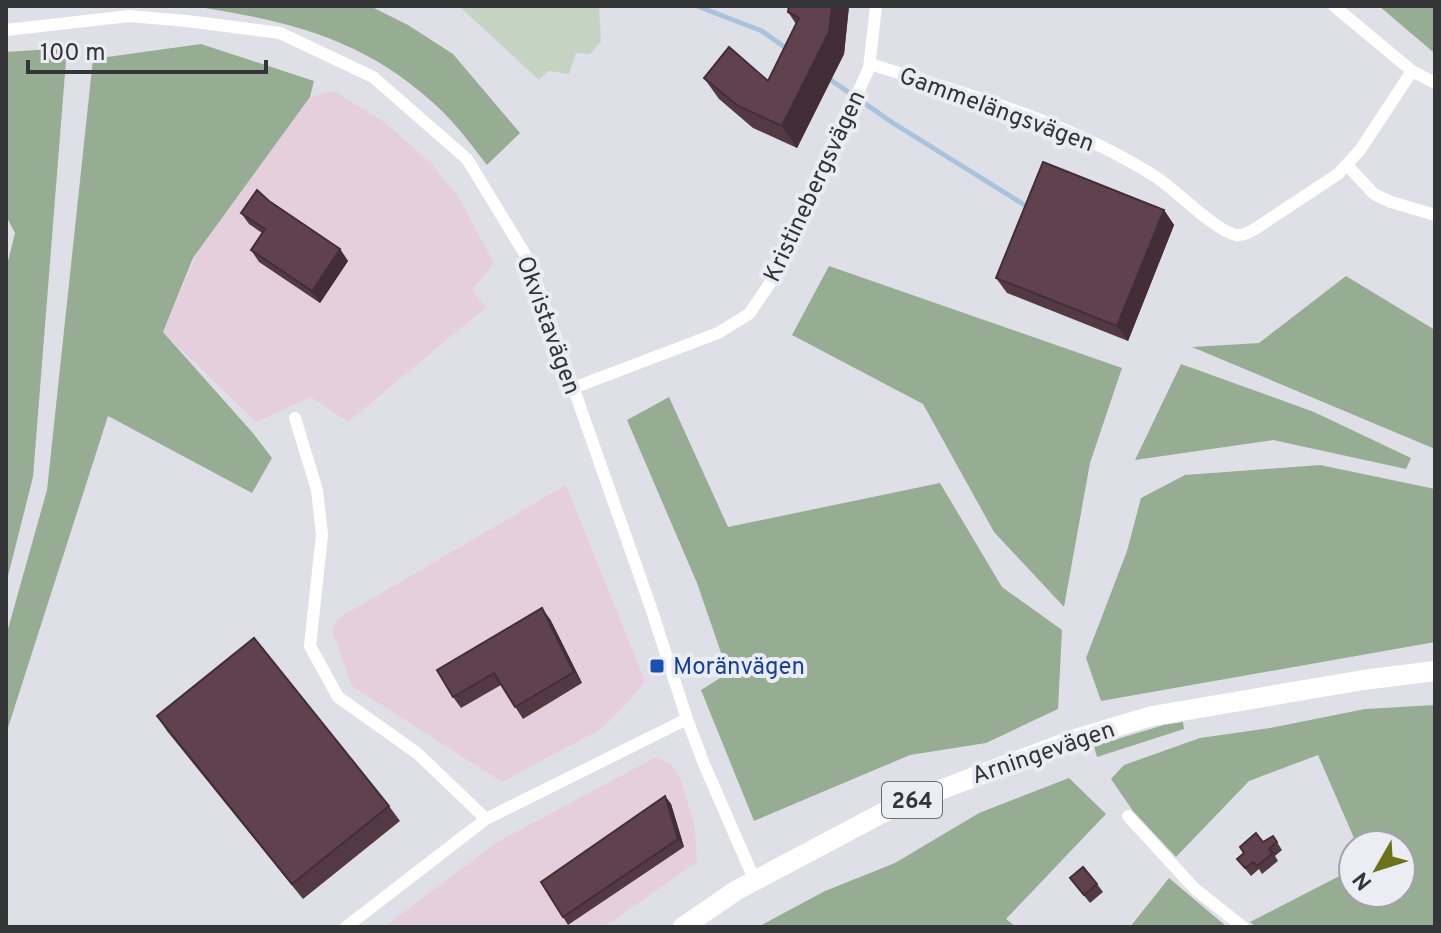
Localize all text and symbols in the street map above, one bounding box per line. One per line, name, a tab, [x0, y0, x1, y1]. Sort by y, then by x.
scale bar	[28, 24, 266, 74]
text: 100 m	[40, 39, 106, 69]
street label: Gammelängsvägen	[895, 62, 1098, 160]
street label: Kristinebergsvägen	[758, 86, 873, 288]
street label: Okvistavägen	[508, 252, 586, 399]
place label: Moränvägen	[673, 653, 805, 683]
marker: Moränvägen	[648, 657, 666, 675]
street label: Arningevägen	[968, 715, 1119, 792]
road number: 264	[882, 782, 942, 818]
north arrow	[1337, 829, 1417, 909]
text: N	[1348, 865, 1379, 895]

